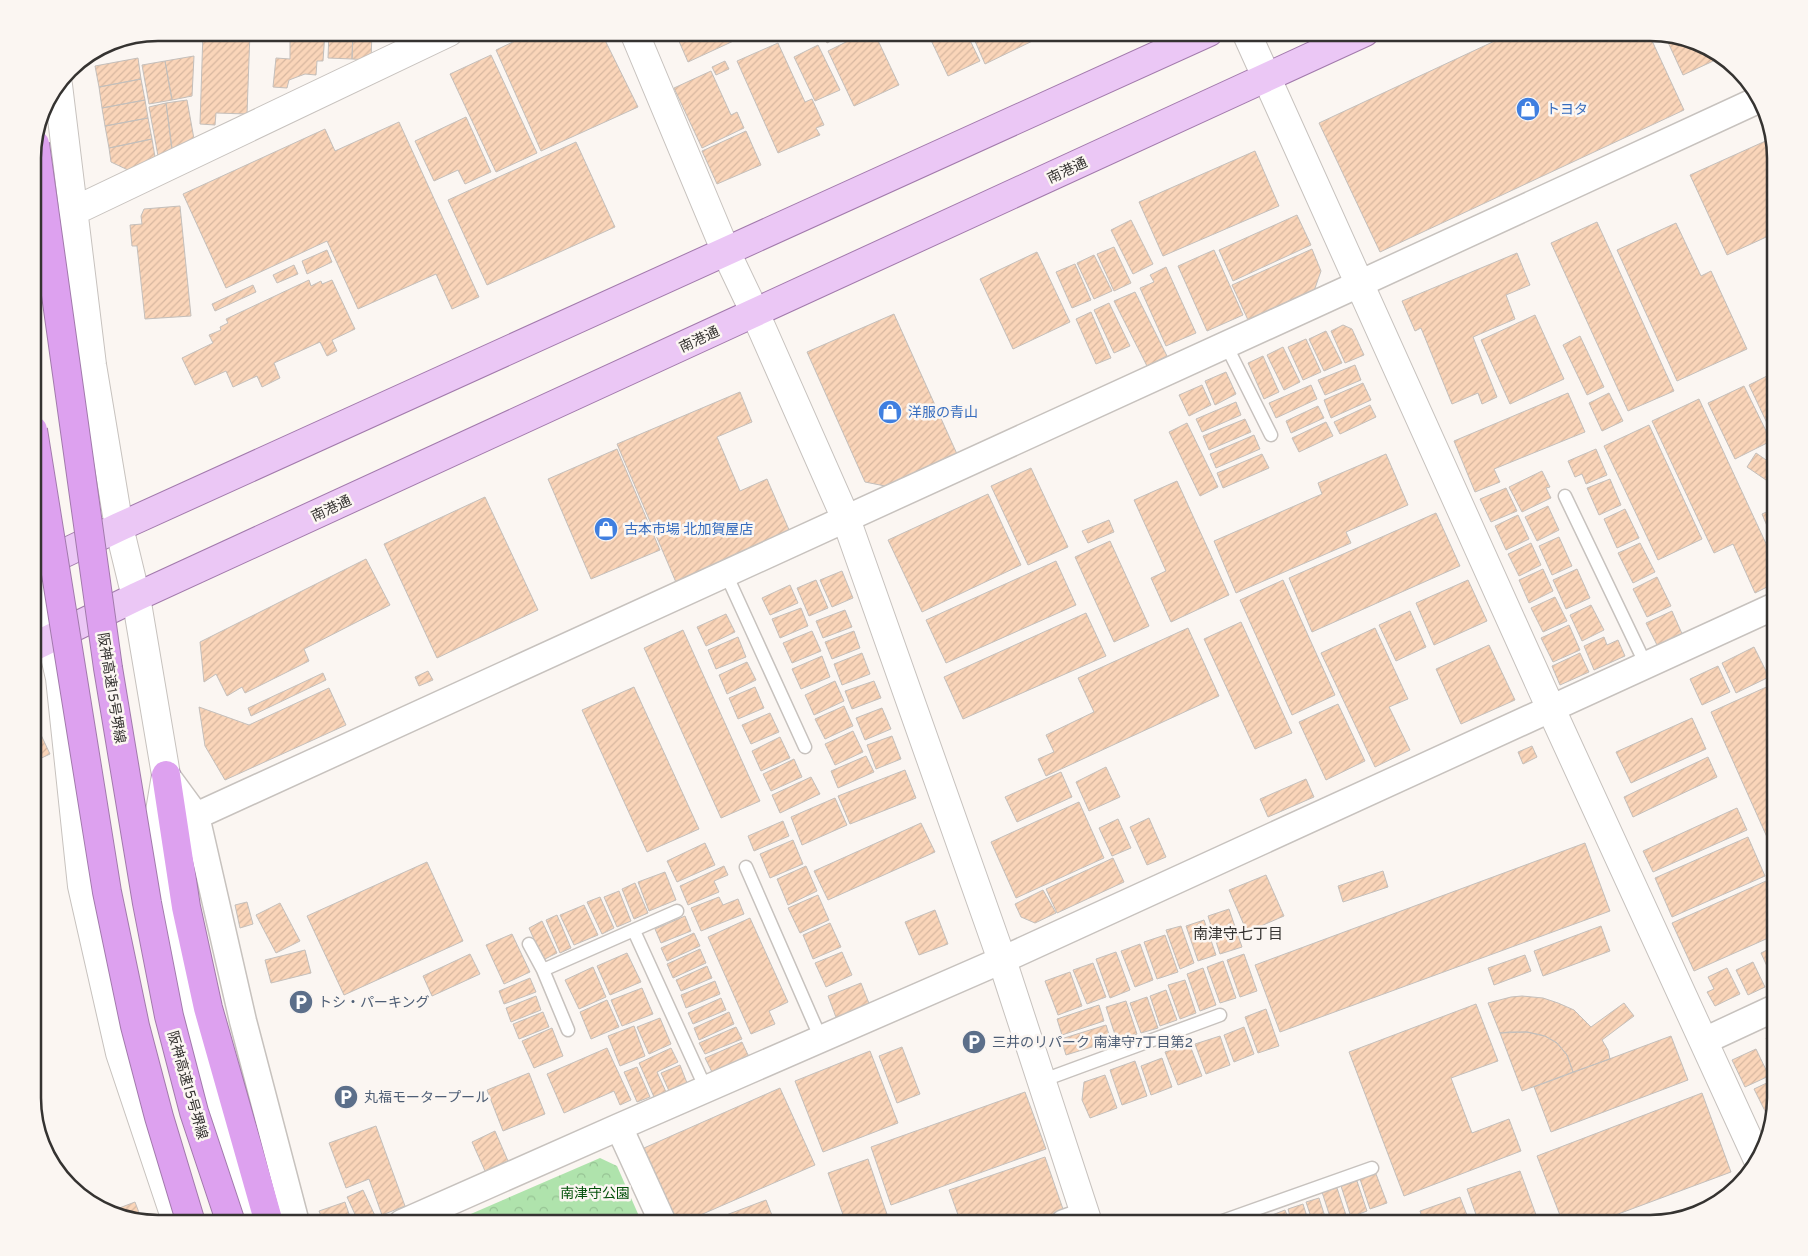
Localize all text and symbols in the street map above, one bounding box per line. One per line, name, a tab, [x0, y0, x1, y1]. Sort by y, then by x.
shop icon: トヨタ	[1515, 96, 1541, 122]
place label: トヨタ	[1546, 102, 1588, 119]
street label: 南港通	[1045, 155, 1090, 188]
street label: 南港通	[677, 324, 722, 357]
shop icon: 洋服の青山	[877, 399, 903, 425]
place label: 洋服の青山	[908, 405, 978, 422]
street label: 南港通	[309, 493, 354, 526]
shop icon: 古本市場 北加賀屋店	[593, 516, 619, 542]
place label: 古本市場 北加賀屋店	[624, 521, 753, 539]
street label: 阪神高速15号堺線	[93, 632, 128, 745]
district label: 南津守七丁目	[1193, 926, 1283, 945]
parking icon: トシ・パーキング	[288, 989, 314, 1015]
place label: トシ・パーキング	[318, 995, 430, 1012]
street label: 阪神高速15号堺線	[163, 1029, 210, 1142]
parking icon: 三井のリパーク 南津守7丁目第2	[961, 1029, 987, 1055]
place label: 三井のリパーク 南津守7丁目第2	[992, 1034, 1193, 1052]
parking icon: 丸福モータープール	[333, 1084, 359, 1110]
place label: 丸福モータープール	[364, 1090, 489, 1107]
park label: 南津守公園	[560, 1186, 630, 1203]

